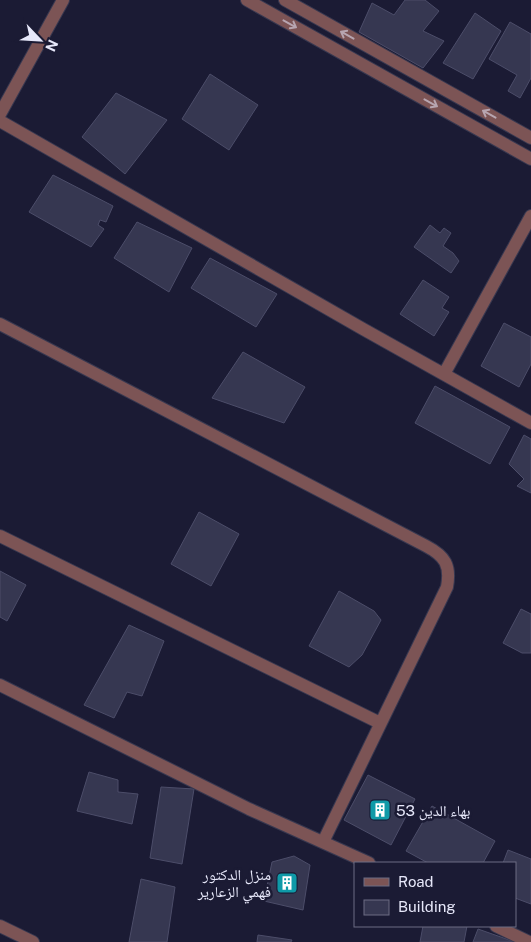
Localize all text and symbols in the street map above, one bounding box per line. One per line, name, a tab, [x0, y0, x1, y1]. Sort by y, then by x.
north arrow	[15, 15, 65, 65]
one-way arrow	[282, 19, 297, 29]
one-way arrow	[340, 29, 354, 39]
text: N	[42, 37, 61, 54]
one-way arrow	[424, 98, 439, 108]
one-way arrow	[481, 109, 496, 119]
building icon: بهاء الدين 53	[368, 798, 392, 822]
place label: بهاء الدين 53	[396, 802, 470, 821]
legend	[354, 862, 516, 927]
place label: منزل الدكتور فهمي الزعارير	[197, 866, 271, 903]
building icon: منزل الدكتور فهمي الزعارير	[275, 871, 299, 895]
text: Road	[398, 873, 434, 890]
text: Building	[398, 898, 456, 915]

